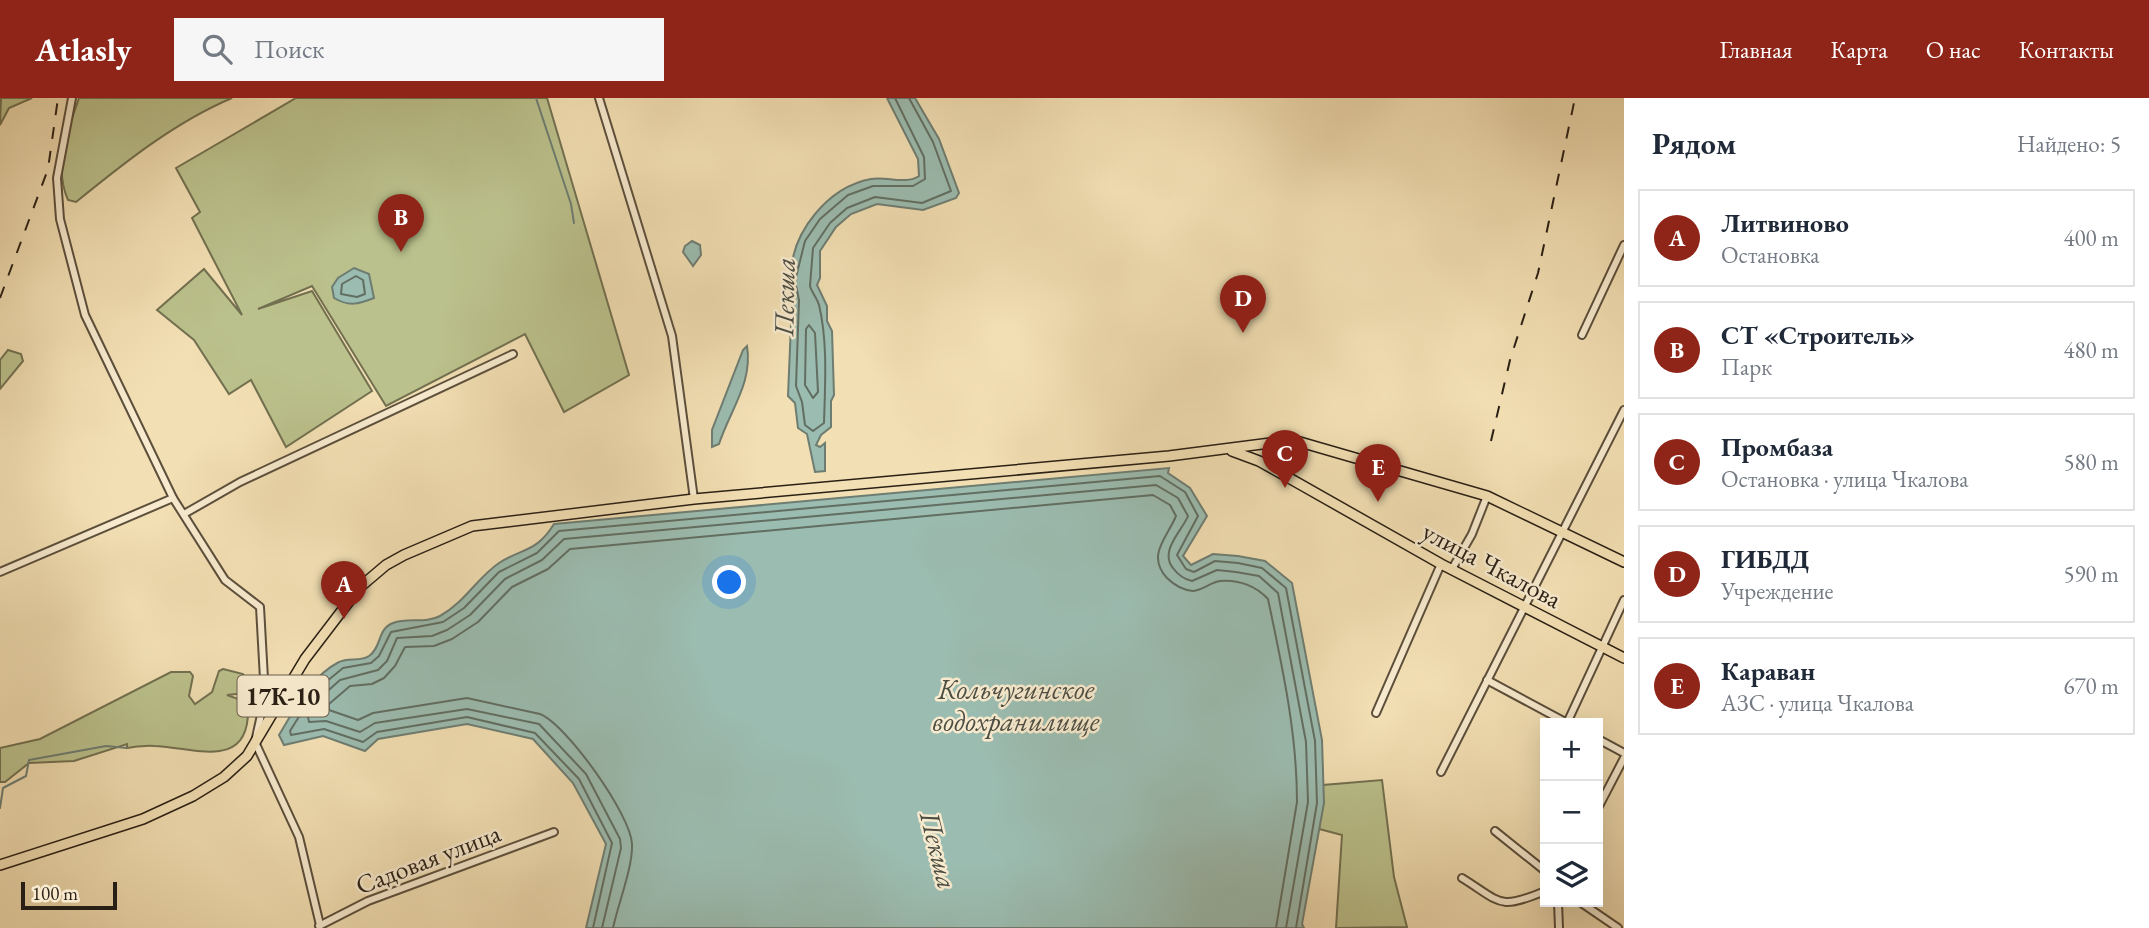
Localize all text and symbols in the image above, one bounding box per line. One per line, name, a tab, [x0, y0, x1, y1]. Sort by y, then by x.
search box	[174, 18, 664, 81]
text: Atlasly	[35, 28, 132, 71]
icon: search	[198, 30, 236, 68]
text: Поиск	[254, 32, 325, 66]
text: Главная	[1719, 34, 1793, 65]
text: Карта	[1831, 34, 1888, 65]
text: О нас	[1926, 34, 1981, 65]
text: Контакты	[2019, 34, 2114, 65]
text: Рядом	[1652, 124, 1736, 163]
text: Найдено: 5	[2017, 129, 2121, 159]
pin: B	[378, 194, 424, 252]
text: Литвиново	[1721, 206, 1849, 240]
text: A	[1669, 223, 1685, 253]
text: 400 m	[2063, 223, 2119, 253]
text: Остановка	[1721, 240, 1819, 270]
water label: Пекша	[765, 257, 803, 338]
pin: D	[1220, 275, 1266, 333]
text: СТ «Строитель»	[1721, 318, 1915, 352]
text: B	[1670, 335, 1684, 365]
text: 480 m	[2063, 335, 2119, 365]
text: Парк	[1721, 352, 1772, 382]
pin: C	[1262, 430, 1308, 488]
text: Промбаза	[1721, 430, 1833, 464]
pin: E	[1355, 444, 1401, 502]
text: C	[1669, 447, 1685, 477]
text: 580 m	[2063, 447, 2119, 477]
text: Остановка · улица Чкалова	[1721, 464, 1968, 494]
street label: улица Чкалова	[1417, 514, 1568, 616]
text: ГИБДД	[1721, 542, 1809, 576]
text: D	[1668, 559, 1686, 589]
text: 590 m	[2063, 559, 2119, 589]
pin: A	[321, 561, 367, 619]
your location	[712, 565, 746, 599]
text: Учреждение	[1721, 576, 1834, 606]
text: Караван	[1721, 654, 1815, 688]
water label: Кольчугинское водохранилище	[933, 671, 1100, 739]
text: E	[1670, 671, 1684, 701]
text: 670 m	[2063, 671, 2119, 701]
road number: 17К-10	[238, 676, 328, 716]
text: АЗС · улица Чкалова	[1721, 688, 1914, 718]
map controls	[1540, 718, 1603, 907]
button: +	[1540, 718, 1603, 781]
button: −	[1540, 781, 1603, 844]
water label: Пекша	[912, 806, 966, 893]
street label: Садовая улица	[351, 816, 506, 902]
button: layers	[1540, 844, 1603, 907]
scale bar	[21, 879, 117, 911]
text: 100 m	[32, 881, 78, 906]

